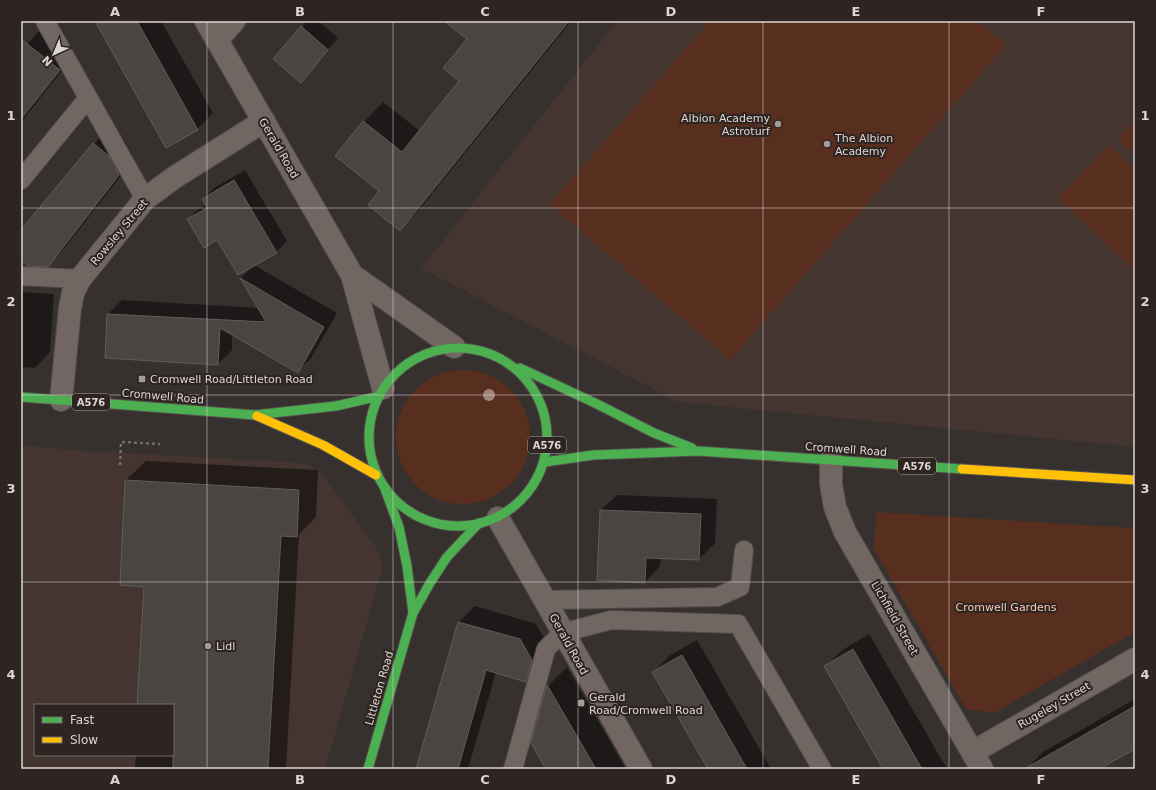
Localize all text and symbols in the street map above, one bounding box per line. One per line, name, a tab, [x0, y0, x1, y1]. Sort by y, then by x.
text: A	[110, 4, 120, 19]
text: B	[295, 4, 305, 19]
text: C	[480, 4, 490, 19]
text: D	[666, 4, 677, 19]
text: E	[852, 4, 860, 19]
text: F	[1037, 4, 1045, 19]
north arrow	[34, 34, 74, 74]
text: N	[40, 53, 55, 69]
text: 1	[6, 108, 16, 123]
text: 1	[1140, 108, 1150, 123]
place label: Albion Academy Astroturf	[681, 112, 771, 138]
street label: Gerald Road	[256, 116, 301, 181]
marker: Albion Academy Astroturf	[773, 119, 783, 129]
place label: The Albion Academy	[834, 132, 893, 158]
marker: The Albion Academy	[822, 139, 832, 149]
street label: Rowsley Street	[88, 196, 151, 268]
text: 2	[6, 294, 16, 309]
text: 2	[1140, 294, 1150, 309]
place label: Cromwell Road/Littleton Road	[150, 373, 313, 386]
marker: Cromwell Road/Littleton Road	[137, 374, 147, 384]
street label: Cromwell Road	[121, 386, 205, 407]
road number: A576	[72, 394, 110, 410]
road number: A576	[528, 437, 566, 453]
street label: Cromwell Road	[804, 440, 888, 459]
road number: A576	[898, 458, 936, 474]
text: 3	[6, 481, 16, 496]
text: 3	[1140, 481, 1150, 496]
street label: Lichfield Street	[868, 579, 921, 658]
park label: Cromwell Gardens	[956, 601, 1057, 614]
street label: Gerald Road	[546, 611, 591, 677]
place label: Lidl	[216, 640, 235, 653]
marker: Lidl	[203, 641, 213, 651]
street label: Littleton Road	[363, 649, 396, 727]
text: 4	[6, 667, 16, 682]
text: 4	[1140, 667, 1150, 682]
street label: Rugeley Street	[1016, 679, 1093, 731]
place label: Gerald Road/Cromwell Road	[589, 691, 703, 717]
marker: Gerald Road/Cromwell Road	[576, 698, 586, 708]
legend	[34, 704, 174, 756]
text: Fast	[70, 713, 94, 727]
text: Slow	[70, 733, 98, 747]
text: A	[110, 772, 120, 787]
text: B	[295, 772, 305, 787]
text: C	[480, 772, 490, 787]
text: D	[666, 772, 677, 787]
text: E	[852, 772, 860, 787]
text: F	[1037, 772, 1045, 787]

